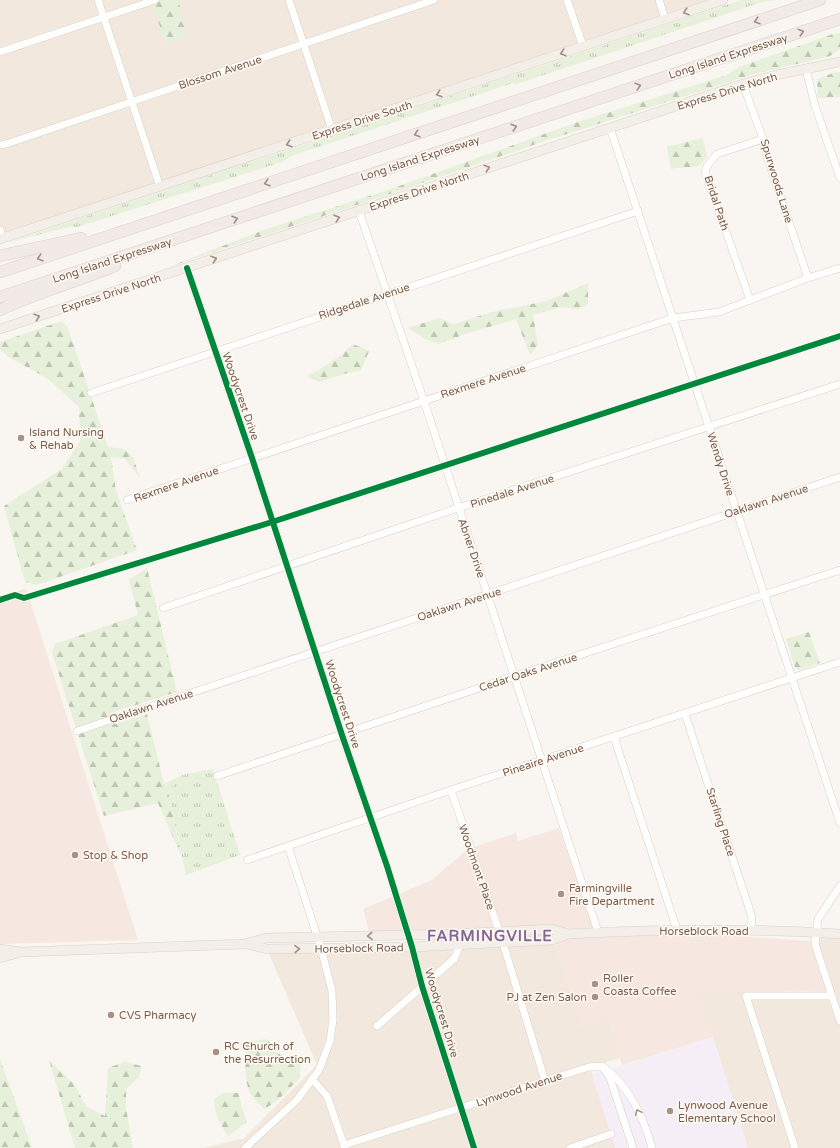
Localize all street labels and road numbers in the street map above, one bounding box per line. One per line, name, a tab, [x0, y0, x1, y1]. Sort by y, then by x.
street label: Long Island Expressway	[667, 31, 789, 82]
street label: Blossom Avenue	[177, 53, 263, 92]
street label: Express Drive North	[675, 70, 779, 113]
street label: Express Drive South	[310, 98, 414, 143]
street label: Long Island Expressway	[359, 133, 481, 184]
street label: Spurwoods Lane	[758, 138, 795, 225]
street label: Express Drive North	[368, 169, 471, 214]
street label: Bridal Path	[701, 174, 732, 232]
street label: Long Island Expressway	[51, 235, 173, 286]
street label: Express Drive North	[60, 271, 163, 316]
street label: Ridgedale Avenue	[317, 281, 411, 322]
street label: Woodycrest Drive	[219, 350, 262, 442]
street label: Rexmere Avenue	[439, 362, 527, 401]
street label: Wendy Drive	[704, 431, 737, 498]
street label: Rexmere Avenue	[132, 464, 220, 505]
street label: Pinedale Avenue	[469, 472, 556, 511]
street label: Oaklawn Avenue	[723, 482, 810, 521]
street label: Abner Drive	[455, 517, 488, 580]
street label: Oaklawn Avenue	[416, 585, 503, 624]
street label: Cedar Oaks Avenue	[477, 650, 579, 694]
street label: Woodycrest Drive	[322, 658, 363, 750]
street label: Oaklawn Avenue	[108, 687, 195, 726]
street label: Pineaire Avenue	[501, 741, 585, 780]
street label: Starling Place	[703, 786, 738, 858]
street label: Woodmont Place	[456, 823, 497, 912]
street label: Horseblock Road	[659, 925, 749, 938]
street label: Horseblock Road	[314, 941, 404, 956]
street label: Woodycrest Drive	[422, 967, 461, 1059]
street label: Lynwood Avenue	[474, 1069, 564, 1110]

